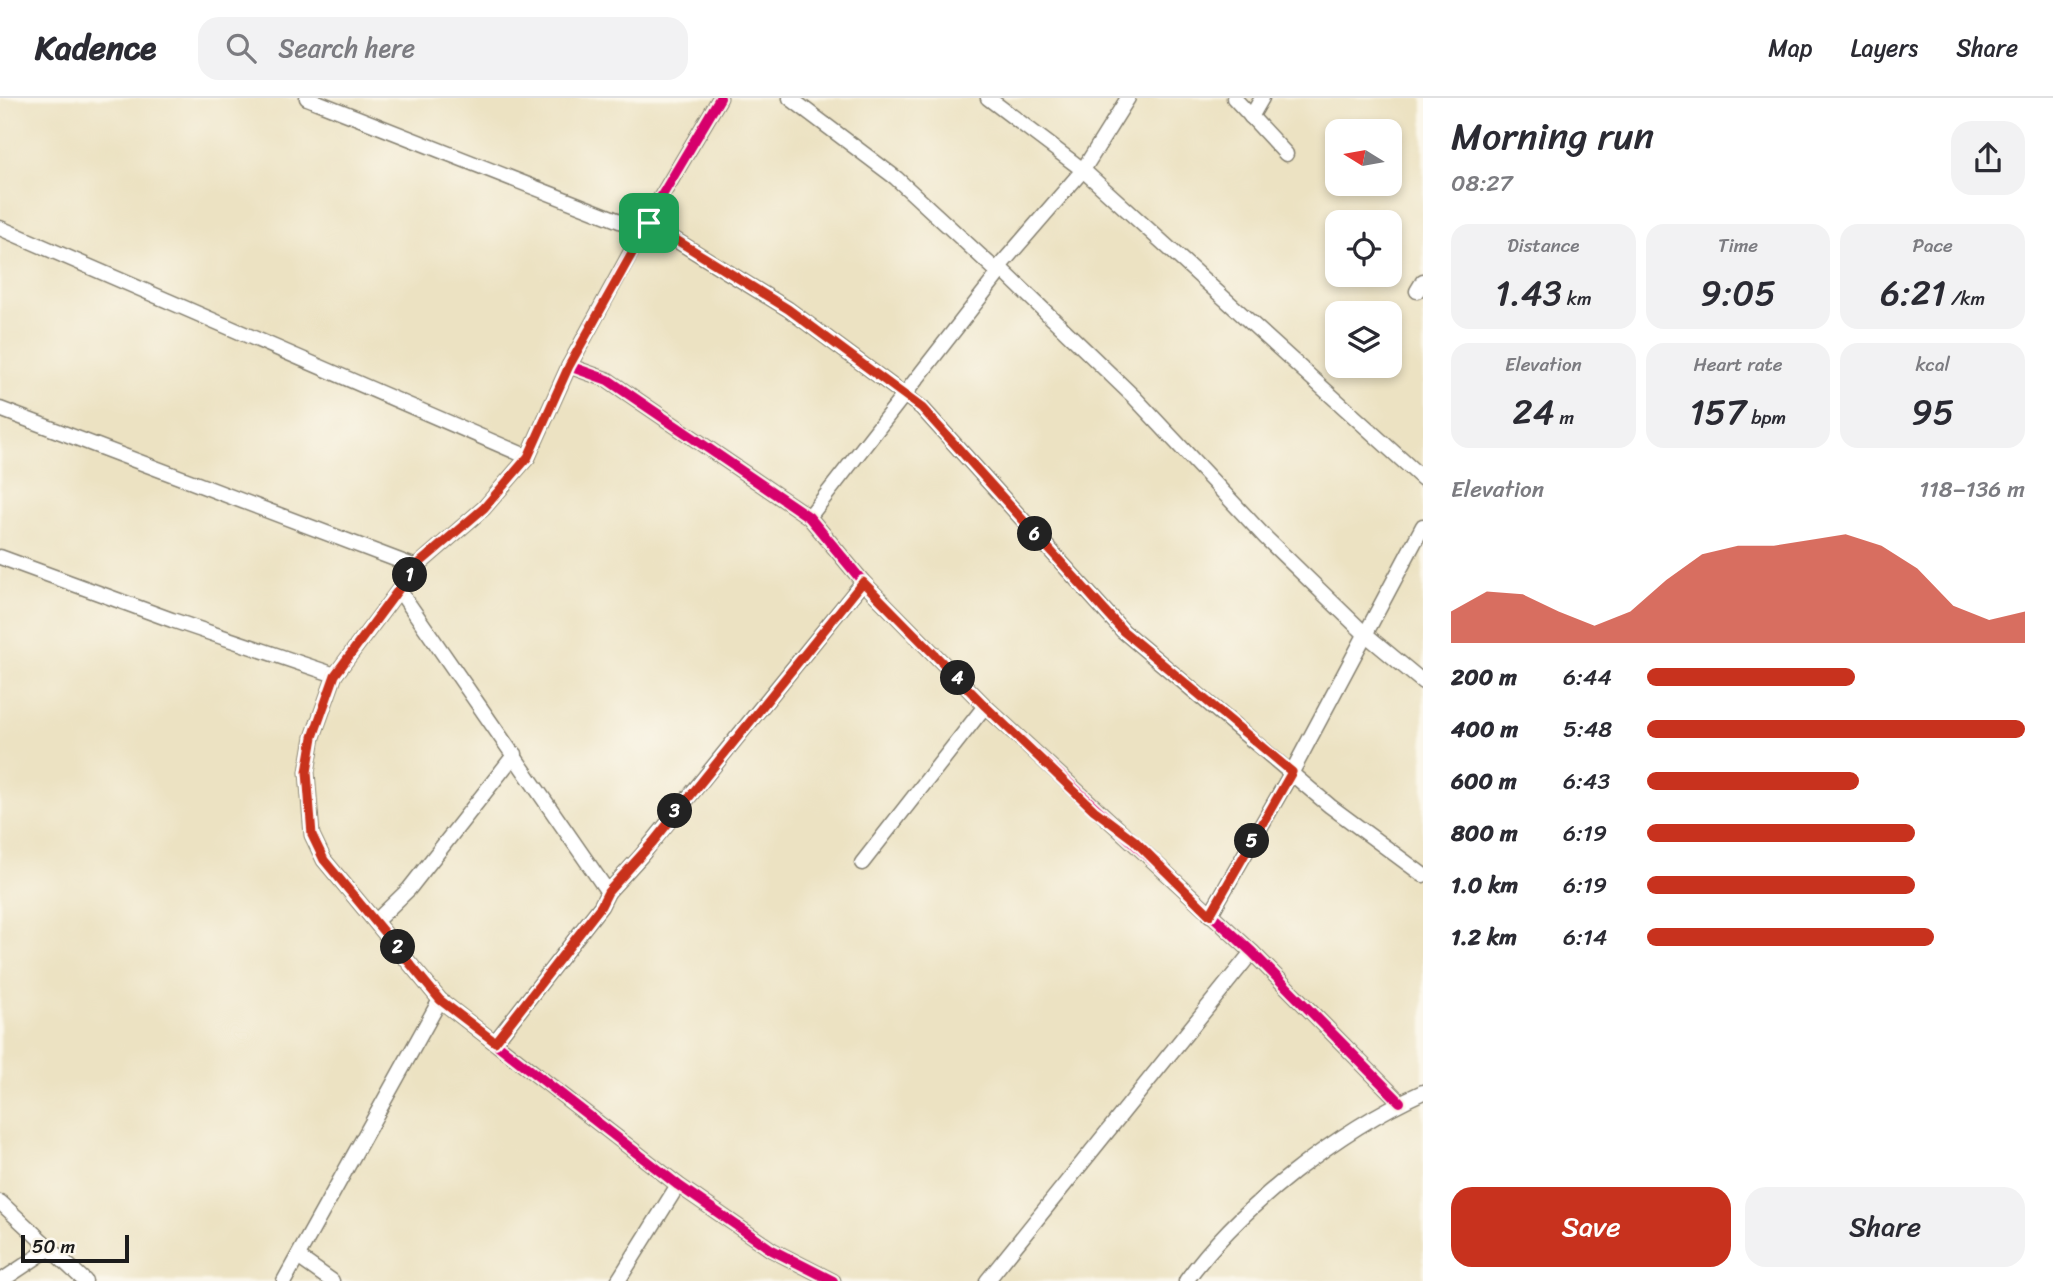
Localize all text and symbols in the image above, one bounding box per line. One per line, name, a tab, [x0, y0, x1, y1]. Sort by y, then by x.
search box	[198, 17, 688, 80]
text: Kadence	[35, 19, 156, 77]
text: Search here	[278, 25, 415, 71]
text: Map	[1768, 27, 1813, 69]
text: Layers	[1851, 27, 1918, 69]
text: Share	[1956, 27, 2018, 69]
icon: search	[222, 29, 260, 67]
text: Morning run	[1451, 103, 1654, 170]
north arrow	[1325, 119, 1402, 196]
map controls	[1325, 119, 1402, 378]
button: share	[1951, 121, 2025, 195]
text: 08:27	[1451, 163, 1513, 204]
pin	[619, 193, 679, 253]
icon: arrive	[630, 204, 668, 242]
button: locate	[1325, 210, 1402, 287]
text: Distance	[1507, 229, 1579, 262]
text: Time	[1718, 229, 1758, 262]
text: Pace	[1913, 229, 1953, 262]
text: 1.43	[1495, 262, 1562, 324]
text: 9:05	[1700, 262, 1776, 324]
text: 6:21	[1880, 262, 1946, 324]
text: km	[1562, 282, 1591, 315]
text: /km	[1946, 282, 1985, 315]
button: layers	[1325, 301, 1402, 378]
text: Elevation	[1505, 348, 1582, 381]
text: Heart rate	[1693, 348, 1783, 381]
text: kcal	[1915, 348, 1950, 381]
text: 24	[1513, 381, 1555, 443]
text: 157	[1690, 381, 1746, 443]
text: 95	[1911, 381, 1954, 443]
text: m	[1555, 401, 1574, 434]
text: bpm	[1746, 401, 1786, 434]
text: Elevation	[1451, 469, 1544, 510]
text: 118–136 m	[1919, 469, 2025, 510]
pin: 6	[1018, 516, 1052, 551]
text: 6	[1029, 517, 1040, 550]
pin: 1	[392, 558, 428, 592]
text: 1	[405, 558, 414, 591]
text: 200 m	[1451, 657, 1517, 698]
text: 6:44	[1563, 657, 1612, 698]
pin: 4	[940, 660, 976, 696]
text: 4	[952, 661, 963, 694]
text: 400 m	[1451, 709, 1518, 750]
text: 5:48	[1563, 709, 1612, 750]
text: 600 m	[1451, 761, 1517, 802]
text: 6:43	[1563, 761, 1610, 802]
pin: 3	[658, 794, 692, 828]
text: 3	[669, 794, 680, 827]
text: 800 m	[1451, 813, 1518, 854]
text: 6:19	[1563, 813, 1607, 854]
pin: 5	[1234, 824, 1270, 858]
text: 5	[1246, 824, 1257, 857]
text: 1.0 km	[1451, 865, 1518, 906]
text: 6:19	[1563, 865, 1607, 906]
text: 1.2 km	[1451, 917, 1517, 958]
text: 6:14	[1563, 917, 1607, 958]
pin: 2	[380, 930, 416, 964]
text: 2	[392, 930, 403, 963]
button: Save	[1451, 1187, 1731, 1267]
button: Share	[1745, 1187, 2025, 1267]
text: 50 m	[32, 1230, 75, 1263]
scale bar	[21, 1232, 130, 1264]

